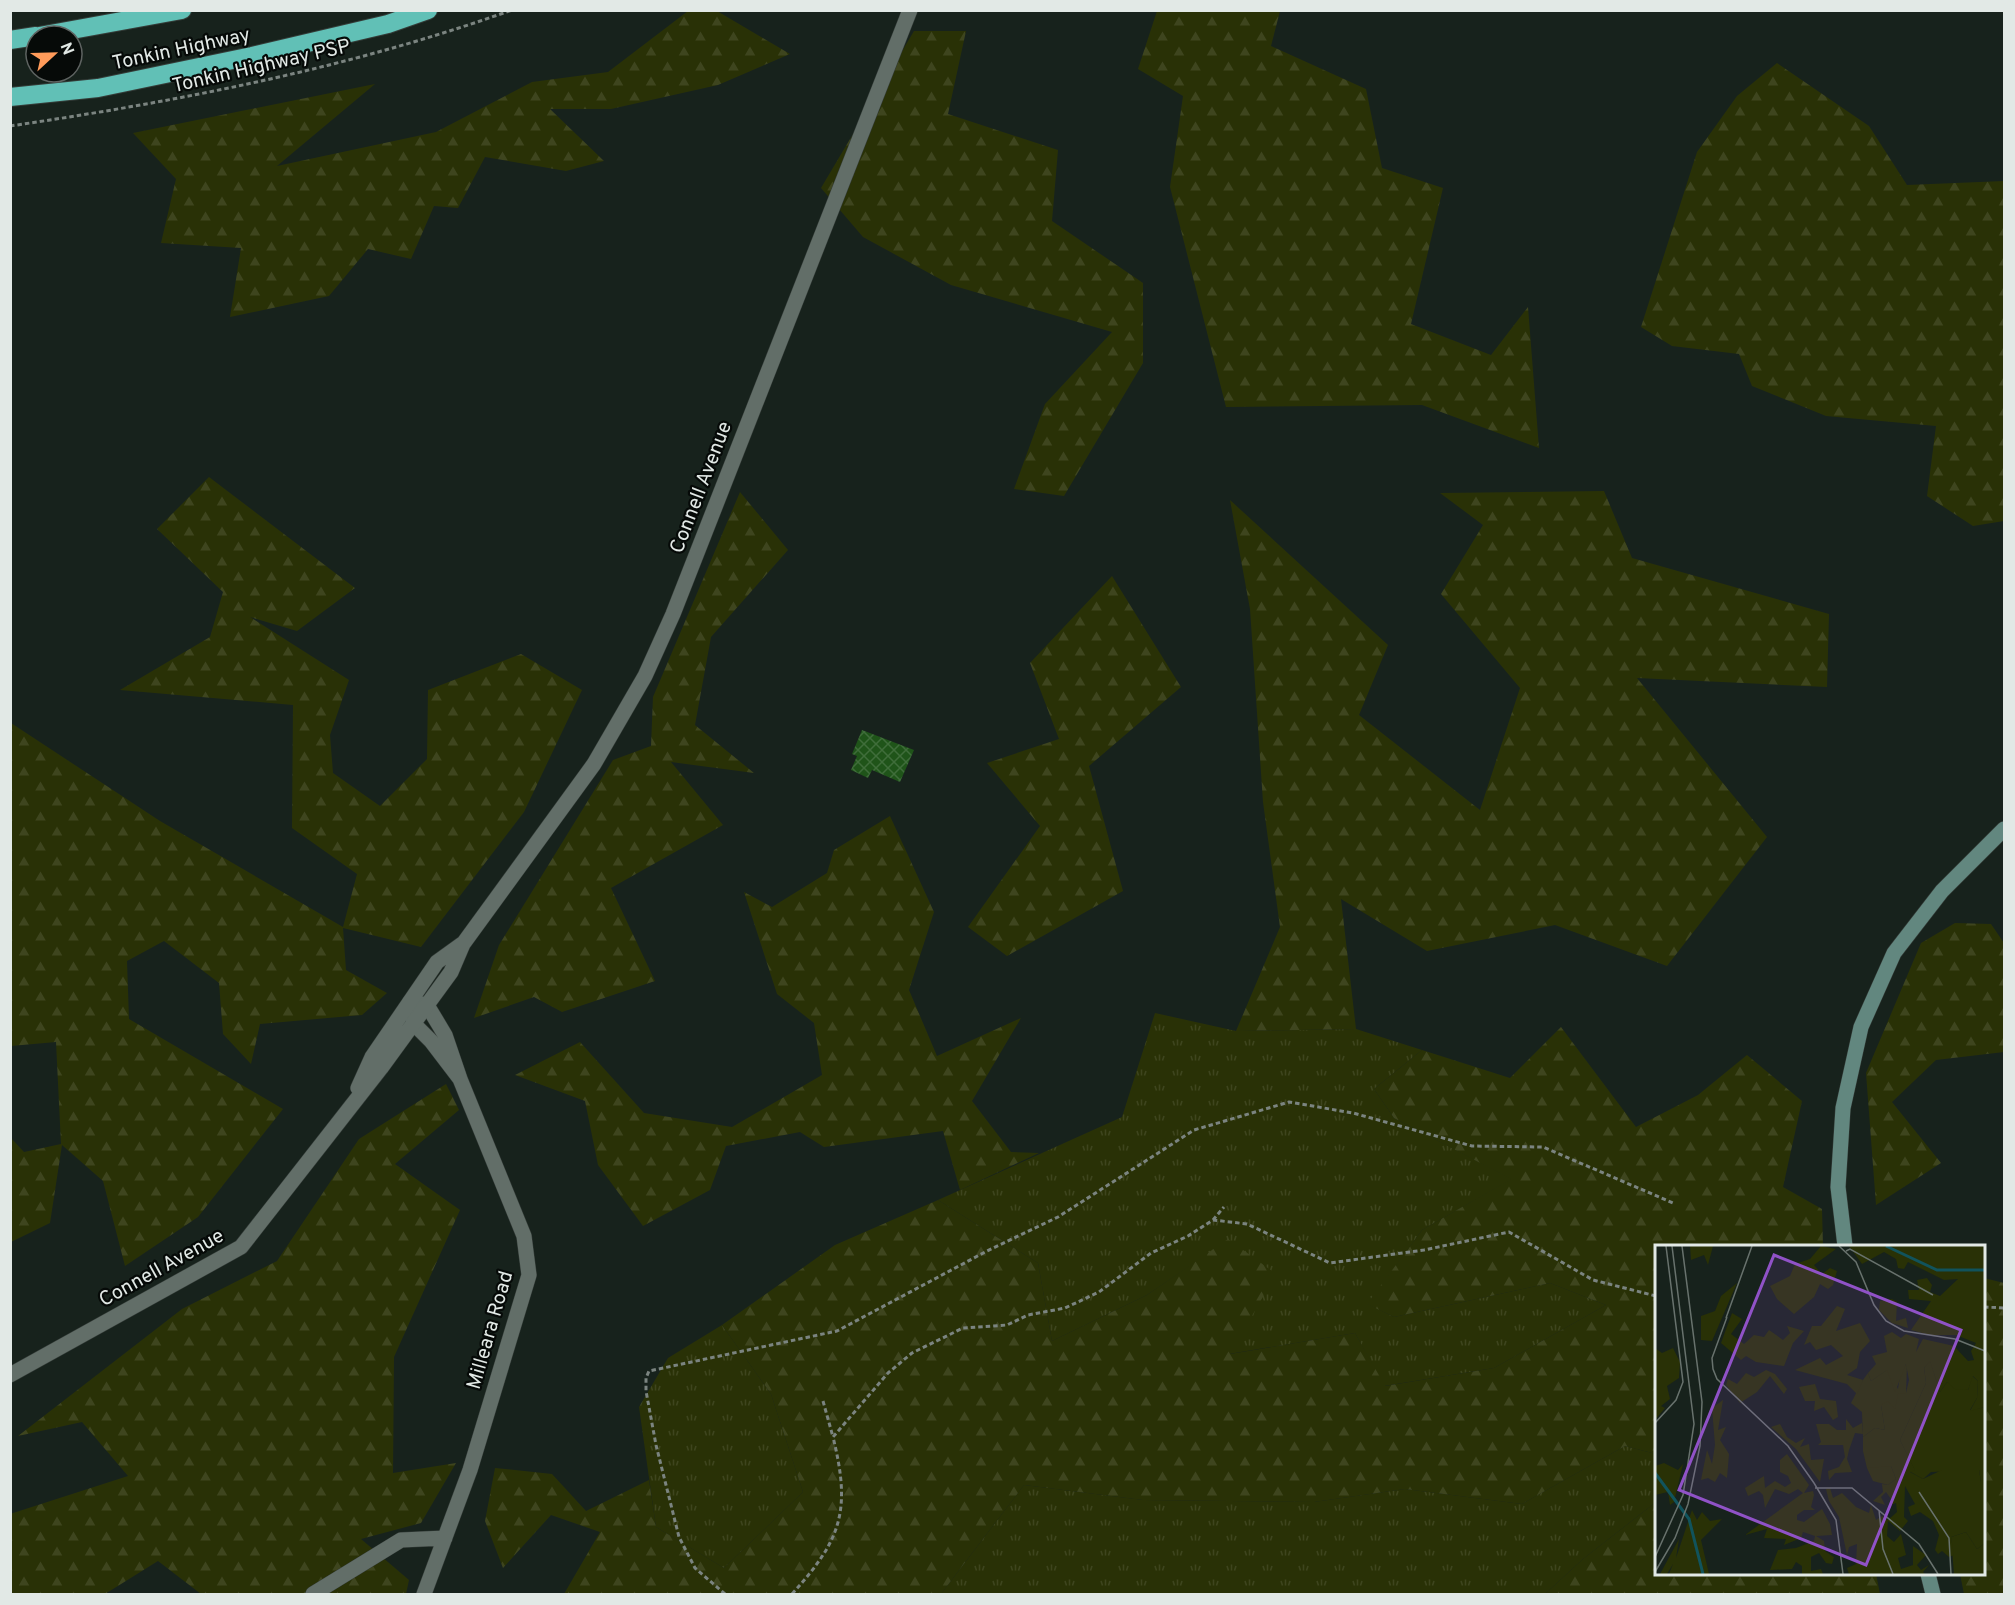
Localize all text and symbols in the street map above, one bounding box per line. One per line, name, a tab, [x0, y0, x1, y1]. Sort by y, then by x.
street label: Tonkin Highway	[110, 23, 253, 77]
north arrow	[24, 24, 84, 84]
street label: Tonkin Highway PSP	[170, 34, 353, 100]
text: N	[55, 40, 77, 58]
street label: Connell Avenue	[665, 418, 739, 557]
street label: Connell Avenue	[95, 1224, 229, 1314]
inset map	[1655, 1245, 1985, 1575]
street label: Milleara Road	[462, 1268, 520, 1393]

